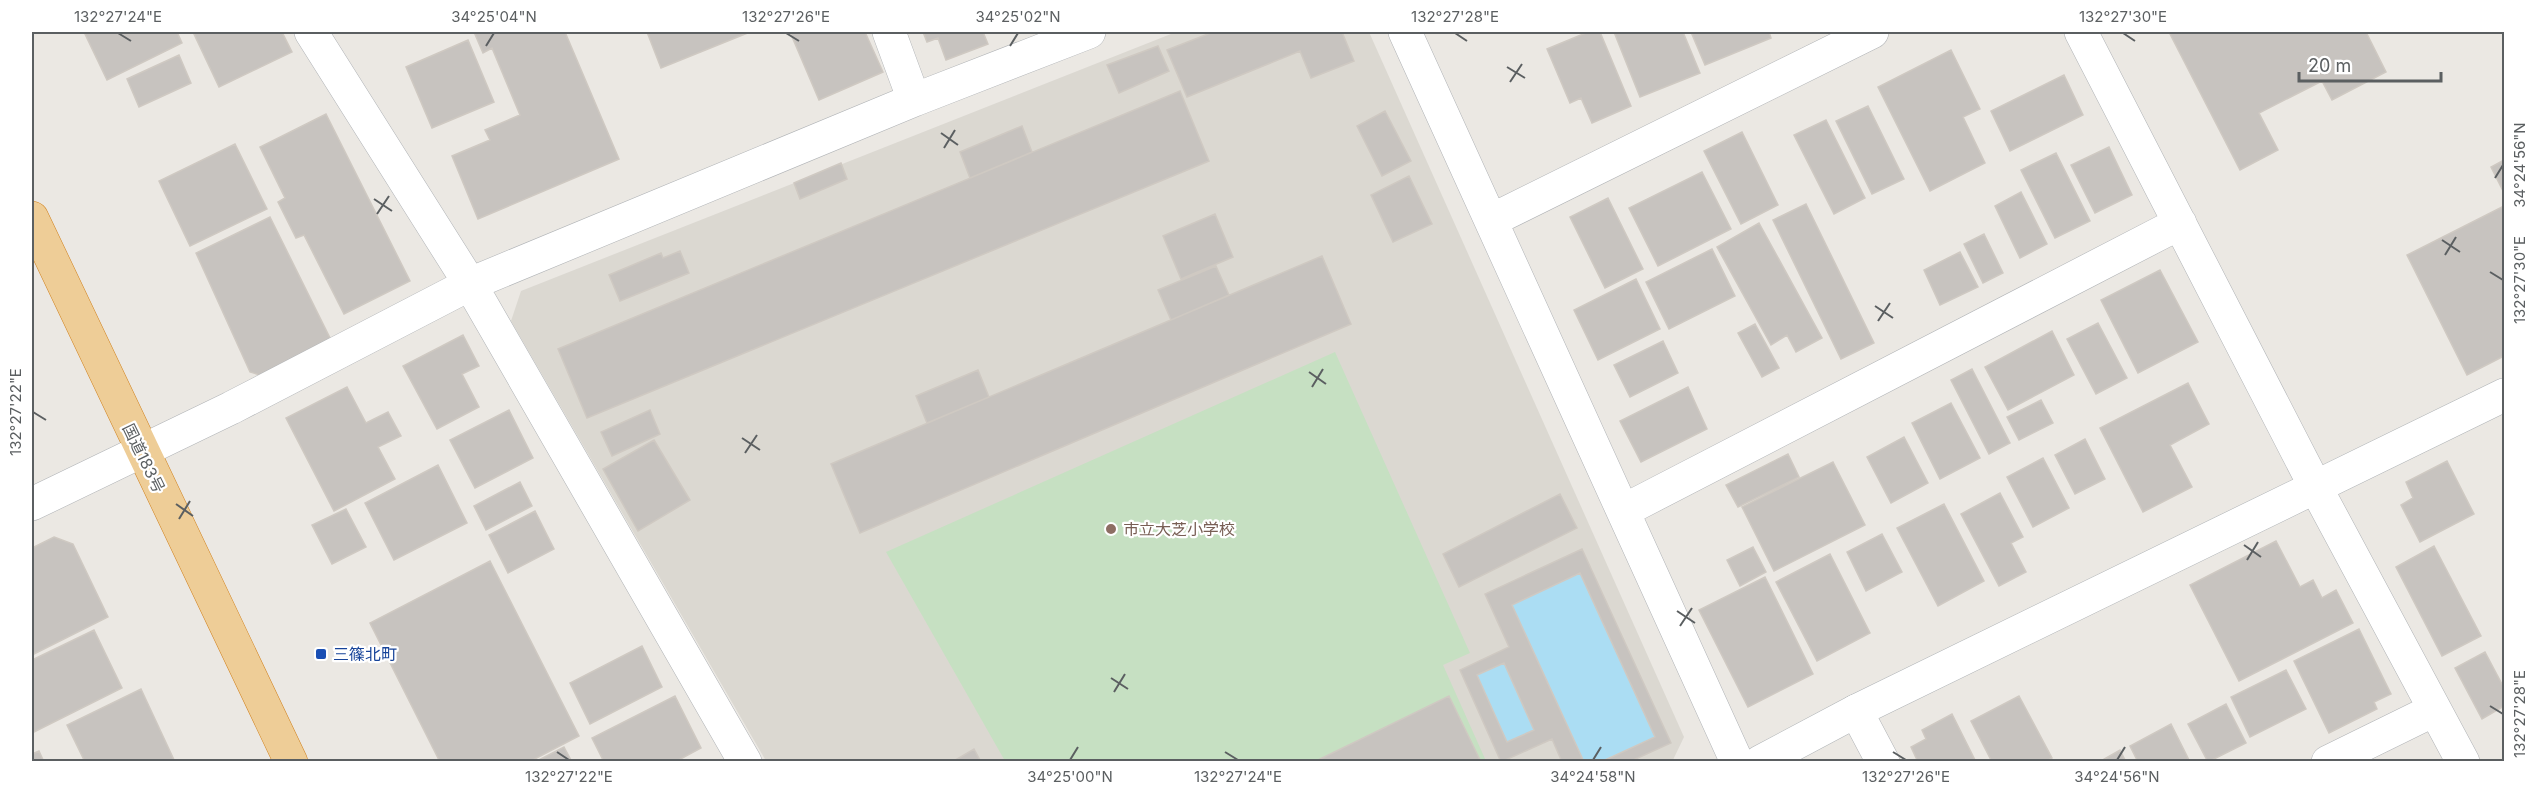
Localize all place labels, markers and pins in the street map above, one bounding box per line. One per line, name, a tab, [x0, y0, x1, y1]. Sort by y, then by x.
place label: 市立大芝小学校	[1123, 519, 1235, 539]
marker: 市立大芝小学校	[1104, 522, 1118, 536]
place label: 三篠北町	[333, 644, 397, 664]
marker: 三篠北町	[314, 647, 328, 661]

